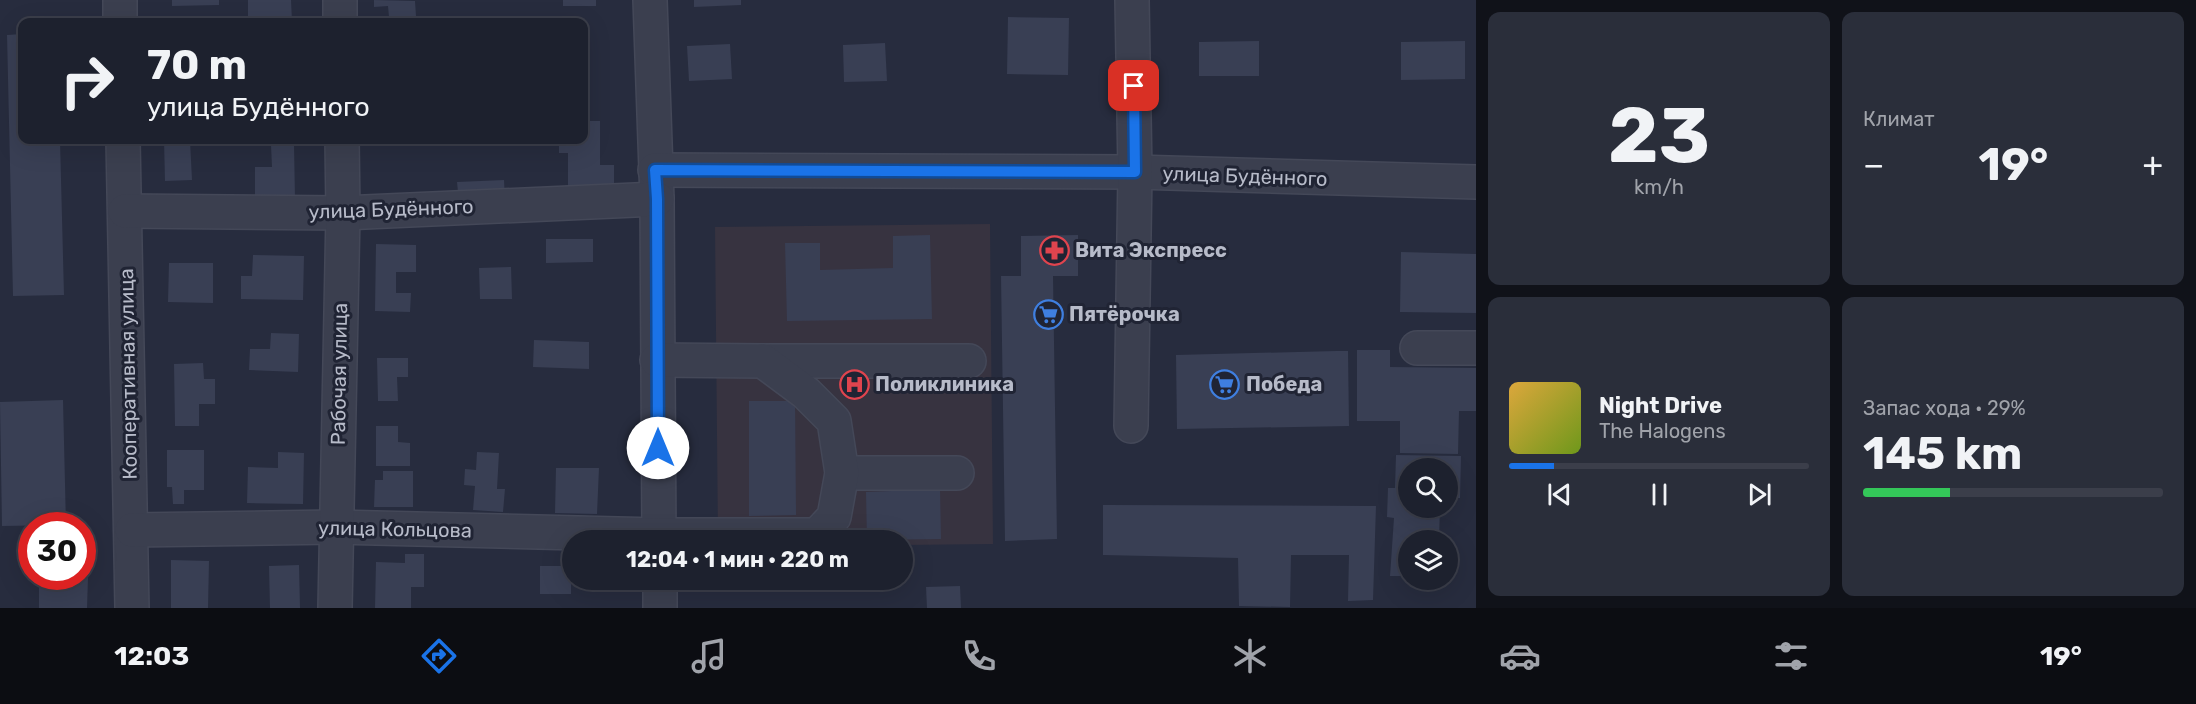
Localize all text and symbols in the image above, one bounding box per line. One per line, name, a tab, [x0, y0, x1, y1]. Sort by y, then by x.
text: 70 m	[147, 40, 247, 90]
icon: right	[48, 42, 126, 120]
pin	[1108, 60, 1159, 111]
icon: arrive	[1117, 69, 1150, 102]
text: 23	[1608, 89, 1710, 182]
text: улица Будённого	[147, 91, 370, 123]
text: Климат	[1863, 107, 1935, 131]
text: 19°	[1979, 138, 2048, 191]
text: −	[1863, 145, 1884, 184]
text: +	[2142, 145, 2163, 184]
street label: улица Будённого	[1162, 161, 1328, 191]
text: km/h	[1634, 175, 1684, 199]
street label: улица Будённого	[308, 194, 474, 224]
pharmacy icon: Вита Экспресс	[1038, 234, 1070, 266]
place label: Вита Экспресс	[1075, 238, 1227, 262]
street label: Кооперативная улица	[114, 268, 142, 480]
supermarket icon: Пятёрочка	[1032, 298, 1064, 330]
place label: Пятёрочка	[1069, 302, 1180, 326]
street label: Рабочая улица	[326, 303, 352, 445]
hospital icon: Поликлиника	[838, 368, 870, 400]
supermarket icon: Победа	[1209, 368, 1241, 400]
place label: Поликлиника	[875, 372, 1014, 396]
place label: Победа	[1246, 372, 1322, 396]
text: Night Drive	[1599, 392, 1722, 419]
text: Запас хода · 29%	[1863, 396, 2026, 420]
position arrow	[626, 416, 690, 480]
text: The Halogens	[1599, 419, 1726, 443]
text: 145 km	[1863, 427, 2022, 480]
map controls	[1398, 458, 1458, 590]
button: search	[1398, 458, 1458, 518]
icon: previous	[1543, 478, 1576, 511]
icon: pause	[1643, 478, 1676, 511]
icon: next	[1743, 478, 1776, 511]
speed limit sign: 30	[18, 512, 96, 590]
street label: улица Кольцова	[318, 516, 472, 542]
button: layers	[1398, 530, 1458, 590]
text: 12:04 · 1 мин · 220 m	[626, 546, 849, 573]
icon: directions	[418, 635, 460, 677]
icon: music	[688, 635, 730, 677]
icon: phone	[958, 635, 1000, 677]
icon: climate	[1229, 635, 1271, 677]
icon: car	[1499, 635, 1541, 677]
icon: filters	[1770, 635, 1812, 677]
text: 12:03	[114, 640, 189, 672]
text: 19°	[2040, 640, 2082, 672]

